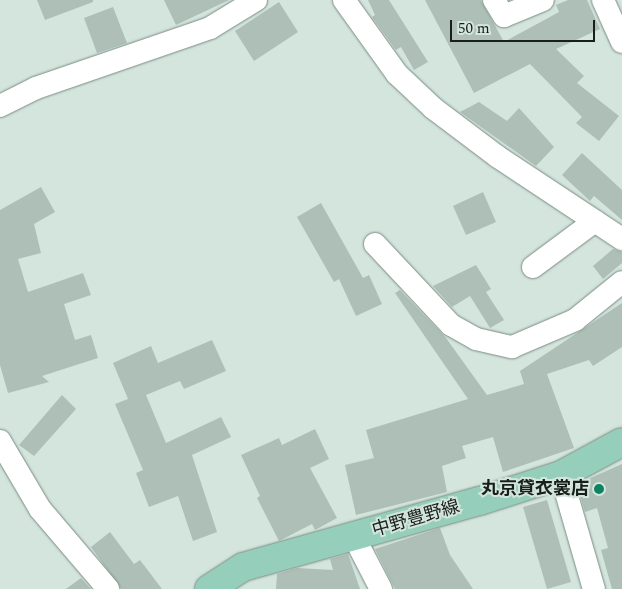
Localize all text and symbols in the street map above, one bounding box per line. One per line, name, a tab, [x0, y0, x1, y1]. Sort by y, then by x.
scale bar	[452, 10, 597, 42]
text: 50 m	[458, 17, 490, 40]
place label: 丸京貸衣裳店	[481, 478, 589, 500]
marker: 丸京貸衣裳店	[593, 483, 605, 495]
street label: 中野豊野線	[370, 496, 462, 542]

